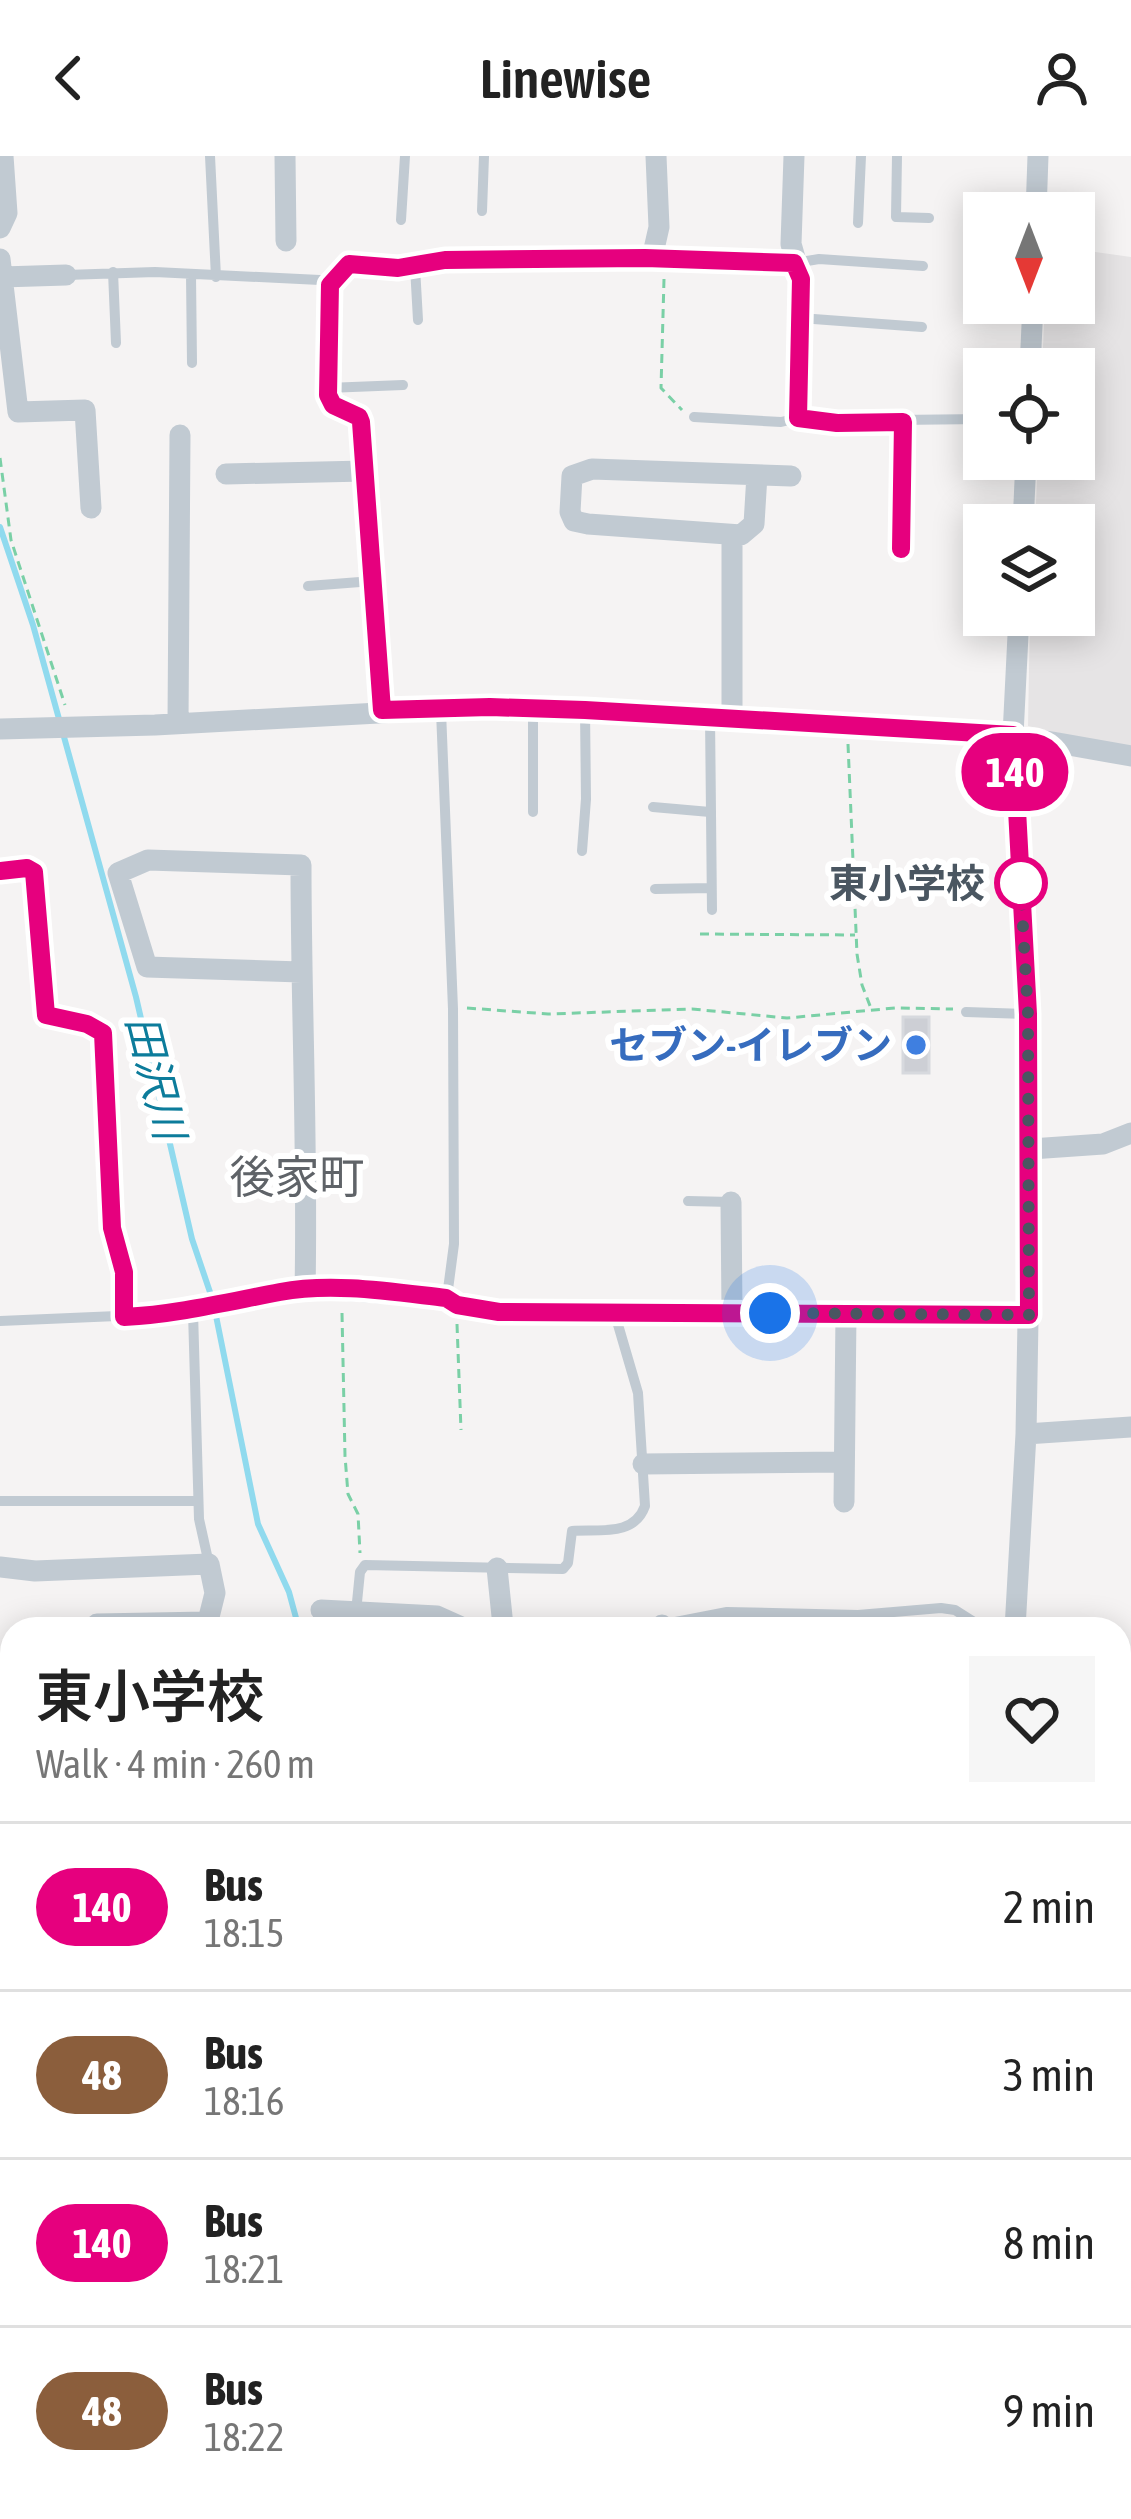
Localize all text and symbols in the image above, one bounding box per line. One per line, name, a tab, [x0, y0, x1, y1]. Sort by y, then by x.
icon: back	[36, 45, 102, 111]
icon: person	[1029, 45, 1095, 111]
text: Linewise	[480, 48, 651, 109]
north arrow	[963, 192, 1095, 324]
map controls	[963, 192, 1095, 636]
button: locate	[963, 348, 1095, 480]
button: layers	[963, 504, 1095, 636]
line badge: 140	[946, 733, 1084, 811]
text: 140	[985, 748, 1045, 796]
marker: 東小学校	[996, 858, 1046, 908]
place label: 東小学校	[829, 861, 985, 905]
water label: 田沢川	[117, 1010, 195, 1148]
place label: セブン-イレブン	[609, 1023, 892, 1067]
marker: セブン-イレブン	[903, 1032, 929, 1058]
district label: 後家町	[229, 1151, 365, 1203]
your location	[740, 1283, 800, 1343]
button: heart	[969, 1656, 1095, 1782]
text: 東小学校	[36, 1664, 264, 1729]
text: Walk · 4 min · 260 m	[36, 1742, 315, 1786]
text: Bus	[204, 1859, 263, 1911]
text: 2 min	[1003, 1881, 1095, 1933]
text: 140	[72, 1883, 132, 1931]
text: 18:15	[204, 1911, 284, 1955]
text: Bus	[204, 2027, 263, 2079]
text: 3 min	[1003, 2049, 1095, 2101]
text: 48	[82, 2051, 122, 2099]
text: 18:16	[204, 2079, 284, 2123]
text: Bus	[204, 2195, 263, 2247]
text: 8 min	[1003, 2217, 1095, 2269]
text: 140	[72, 2219, 132, 2267]
text: 18:21	[204, 2247, 284, 2291]
text: Bus	[204, 2363, 263, 2415]
text: 9 min	[1003, 2385, 1095, 2437]
text: 48	[82, 2387, 122, 2435]
text: 18:22	[204, 2415, 284, 2459]

